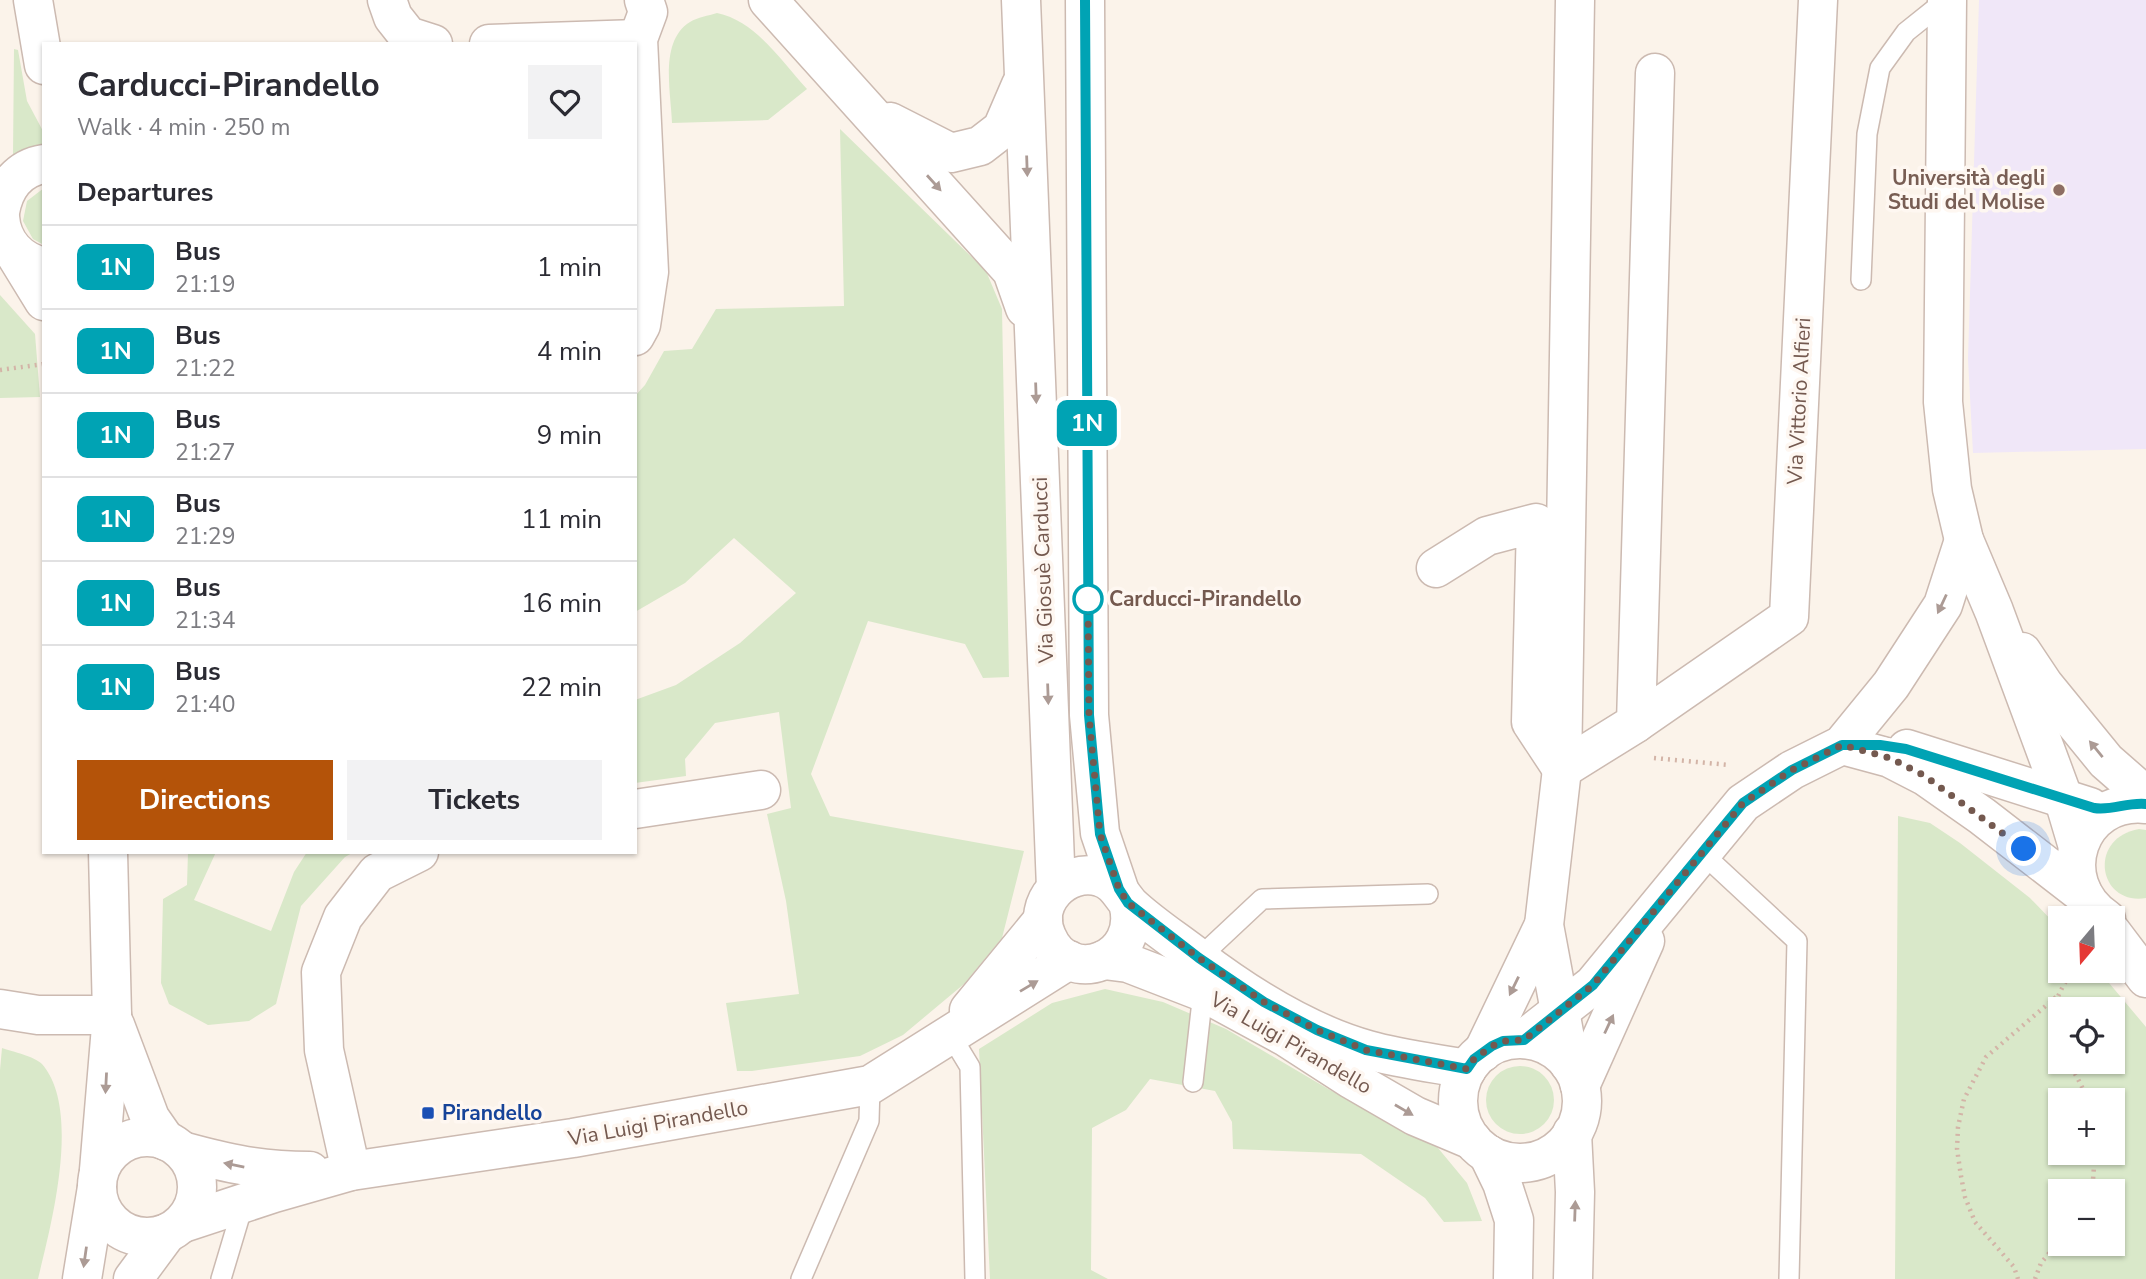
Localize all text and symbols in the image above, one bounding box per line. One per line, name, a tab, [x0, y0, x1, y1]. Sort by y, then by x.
text: Carducci-Pirandello	[77, 63, 380, 108]
button: heart	[528, 65, 602, 139]
text: Walk · 4 min · 250 m	[77, 112, 290, 143]
one-way arrow	[1021, 155, 1032, 177]
place label: Università degli Studi del Molise	[1888, 164, 2045, 216]
one-way arrow	[925, 174, 941, 191]
text: Departures	[77, 175, 213, 210]
marker: Università degli Studi del Molise	[2051, 182, 2067, 198]
text: Bus	[175, 234, 221, 269]
text: 1 min	[537, 250, 602, 285]
text: 1N	[99, 251, 132, 283]
text: 21:19	[175, 269, 235, 300]
street label: Via Vittorio Alfieri	[1781, 317, 1817, 486]
text: Bus	[175, 318, 221, 353]
text: 4 min	[537, 334, 602, 369]
text: 1N	[99, 335, 132, 367]
text: 21:22	[175, 353, 235, 384]
one-way arrow	[1031, 383, 1042, 405]
line badge: 1N	[1056, 400, 1118, 446]
text: Bus	[175, 402, 221, 437]
text: 1N	[1071, 407, 1103, 439]
text: 9 min	[537, 418, 602, 453]
text: 1N	[99, 419, 132, 451]
text: 21:27	[175, 437, 235, 468]
street label: Via Giosuè Carducci	[1026, 476, 1060, 665]
text: Bus	[175, 486, 221, 521]
text: 11 min	[521, 502, 602, 537]
text: 1N	[99, 503, 132, 535]
text: 21:29	[175, 521, 235, 552]
text: Bus	[175, 570, 221, 605]
marker: Carducci-Pirandello	[1073, 584, 1103, 614]
place label: Carducci-Pirandello	[1109, 585, 1302, 613]
text: 16 min	[521, 586, 602, 621]
text: 1N	[99, 587, 132, 619]
one-way arrow	[1936, 594, 1947, 614]
text: 21:34	[175, 605, 235, 636]
text: Bus	[175, 654, 221, 689]
text: 22 min	[521, 670, 602, 705]
text: 1N	[99, 671, 132, 703]
one-way arrow	[1043, 683, 1054, 705]
text: 21:40	[175, 689, 235, 720]
one-way arrow	[2089, 740, 2104, 758]
button: Directions	[77, 760, 333, 840]
button: Tickets	[347, 760, 602, 840]
your location	[2006, 831, 2041, 866]
north arrow	[2048, 906, 2124, 984]
map controls	[2048, 906, 2125, 1256]
one-way arrow	[1509, 976, 1520, 996]
one-way arrow	[1019, 979, 1038, 992]
street label: Via Luigi Pirandello	[1204, 985, 1377, 1101]
button: locate	[2048, 997, 2125, 1074]
one-way arrow	[1604, 1014, 1615, 1035]
one-way arrow	[100, 1073, 111, 1095]
button: +	[2048, 1088, 2125, 1165]
street label: Via Luigi Pirandello	[565, 1093, 750, 1153]
place label: Pirandello	[442, 1099, 542, 1127]
one-way arrow	[1395, 1104, 1414, 1116]
marker: Pirandello	[420, 1105, 436, 1121]
one-way arrow	[223, 1159, 245, 1170]
button: −	[2048, 1179, 2125, 1256]
one-way arrow	[1569, 1200, 1581, 1222]
one-way arrow	[80, 1246, 91, 1268]

